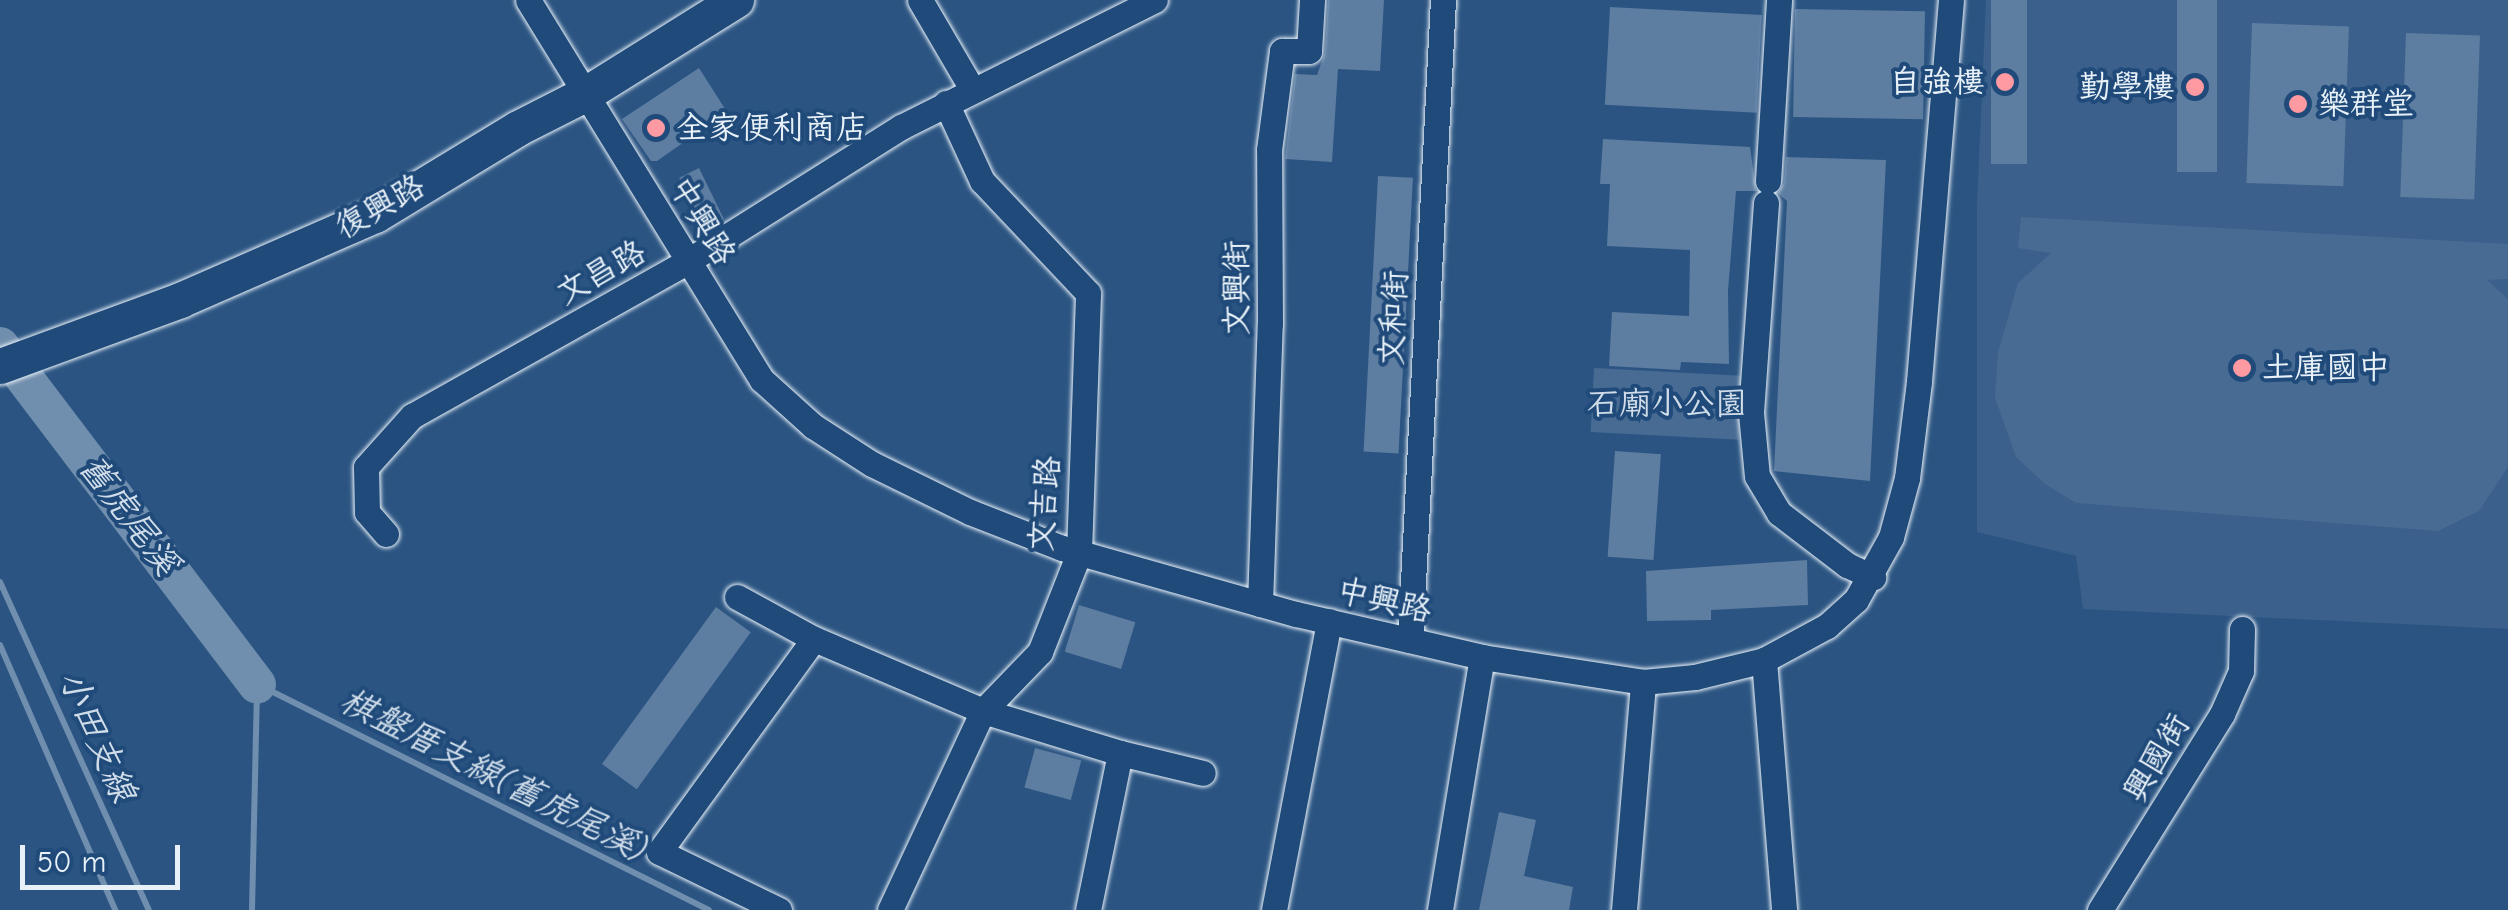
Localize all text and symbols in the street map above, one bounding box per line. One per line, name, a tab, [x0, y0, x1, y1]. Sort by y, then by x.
place label: 自強樓	[1889, 63, 1985, 101]
place label: 勤學樓	[2079, 68, 2175, 106]
marker: 自強樓	[1994, 71, 2016, 93]
marker: 勤學樓	[2184, 76, 2206, 98]
place label: 樂群堂	[2318, 85, 2414, 123]
marker: 樂群堂	[2287, 93, 2309, 115]
place label: 全家便利商店	[676, 109, 868, 147]
marker: 全家便利商店	[645, 117, 667, 139]
street label: 復興路	[329, 167, 431, 247]
street label: 中興路	[661, 170, 743, 272]
street label: 文昌路	[550, 233, 652, 313]
street label: 文興街	[1218, 240, 1256, 336]
street label: 文和街	[1372, 269, 1416, 367]
place label: 土庫國中	[2262, 349, 2390, 387]
marker: 土庫國中	[2231, 357, 2253, 379]
park label: 石廟小公園	[1587, 385, 1747, 423]
water label: 舊虎尾溪	[70, 446, 188, 584]
street label: 文吉路	[1022, 455, 1068, 553]
street label: 中興路	[1333, 571, 1435, 631]
water label: 小田支線	[49, 664, 145, 808]
water label: 棋盤厝支線(舊虎尾溪)	[333, 679, 655, 871]
street label: 興國街	[2116, 707, 2198, 809]
scale bar	[25, 825, 185, 887]
text: 50 m	[37, 845, 106, 880]

